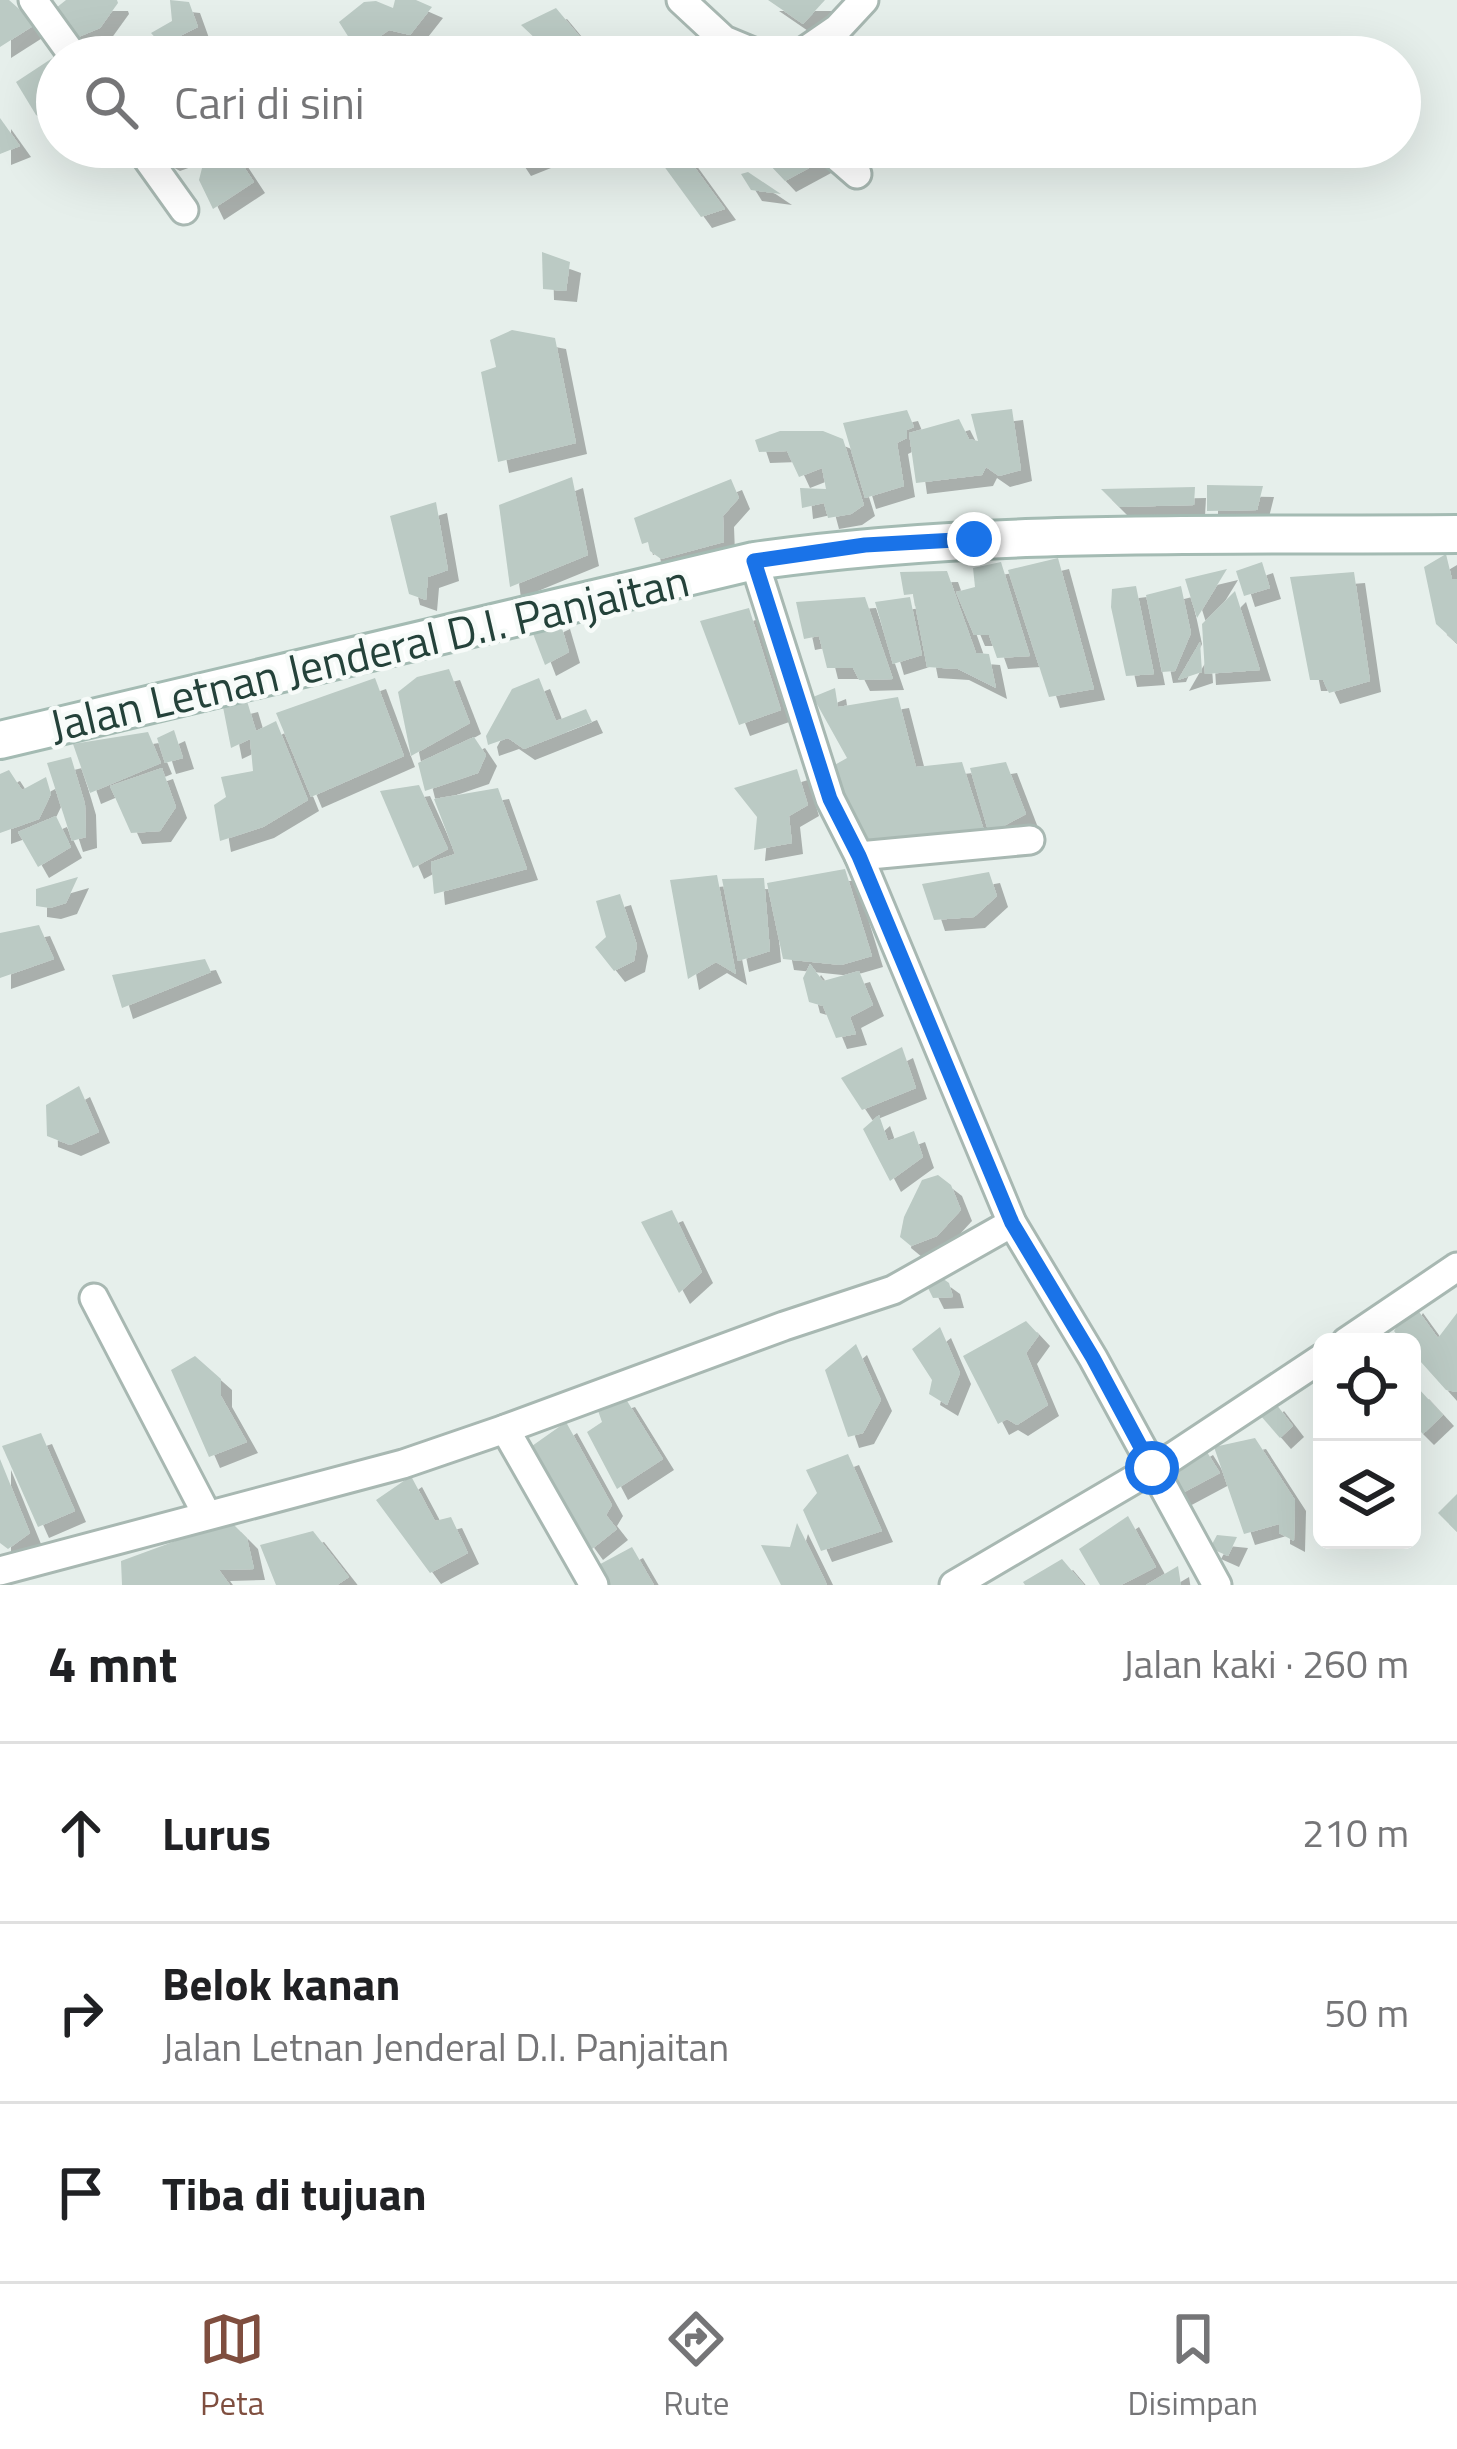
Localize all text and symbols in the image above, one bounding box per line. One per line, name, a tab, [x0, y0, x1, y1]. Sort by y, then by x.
search box	[36, 36, 1421, 168]
text: Cari di sini	[174, 68, 365, 136]
icon: search	[78, 69, 144, 135]
route end	[947, 512, 1001, 566]
street label: Jalan Letnan Jenderal D.I. Panjaitan	[43, 545, 695, 759]
map controls	[1313, 1333, 1421, 1549]
button: locate	[1313, 1333, 1421, 1441]
route start	[1125, 1441, 1179, 1495]
button: layers	[1313, 1441, 1421, 1549]
text: 4 mnt	[48, 1624, 177, 1702]
text: Jalan kaki · 260 m	[1122, 1634, 1409, 1693]
text: Lurus	[162, 1799, 271, 1867]
icon: ahead	[48, 1800, 114, 1866]
text: 210 m	[1302, 1803, 1409, 1862]
text: Belok kanan	[162, 1949, 400, 2017]
icon: right	[48, 1980, 114, 2046]
text: 50 m	[1324, 1983, 1409, 2042]
text: Jalan Letnan Jenderal D.I. Panjaitan	[162, 2017, 729, 2076]
text: Tiba di tujuan	[162, 2159, 427, 2227]
icon: arrive	[48, 2160, 114, 2226]
tab: Peta	[199, 2306, 265, 2428]
tab: Rute	[663, 2306, 729, 2428]
tab: Disimpan	[1128, 2306, 1258, 2428]

